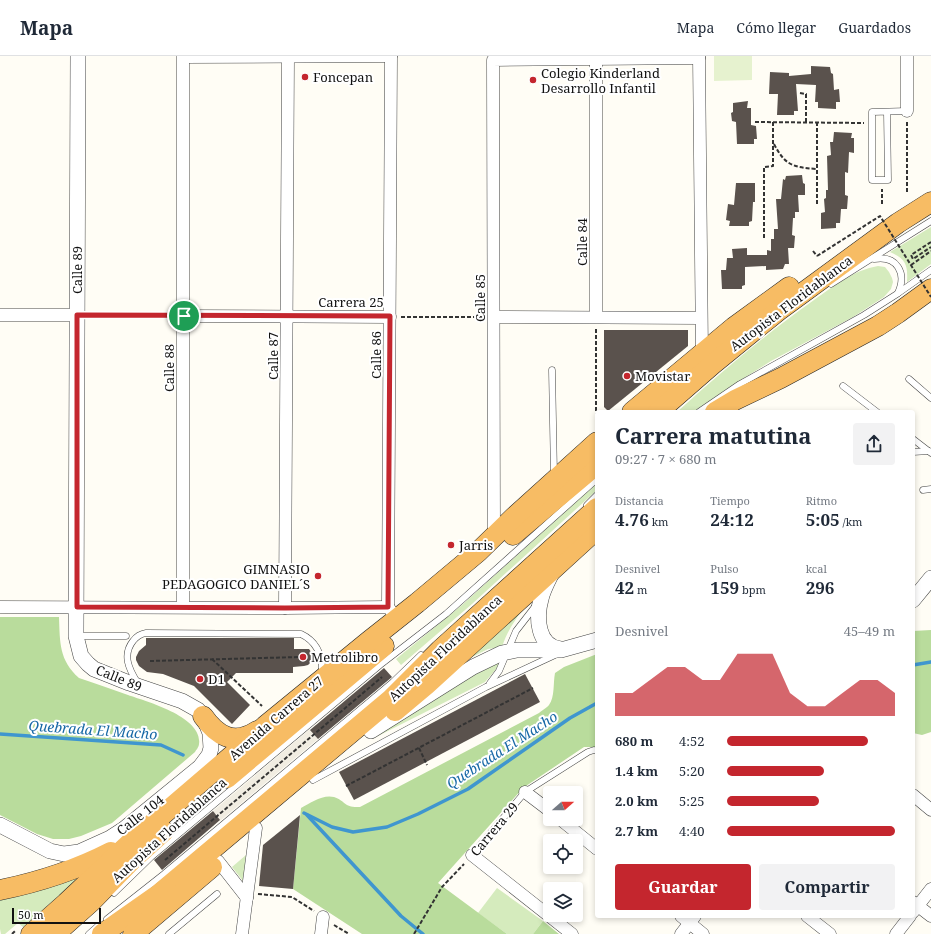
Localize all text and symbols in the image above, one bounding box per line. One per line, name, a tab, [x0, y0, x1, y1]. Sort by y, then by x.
text: Mapa	[20, 15, 73, 41]
text: Mapa	[677, 18, 714, 37]
text: Cómo llegar	[736, 18, 816, 37]
text: Guardados	[838, 18, 911, 37]
place label: Colegio Kinderland Desarrollo Infantil	[541, 64, 660, 97]
place label: Foncepan	[313, 68, 374, 86]
marker: Foncepan	[300, 72, 310, 82]
marker: Colegio Kinderland Desarrollo Infantil	[528, 75, 538, 85]
street label: Calle 84	[573, 217, 591, 266]
street label: Calle 89	[68, 246, 86, 294]
street label: Autopista Floridablanca	[726, 251, 856, 355]
street label: Calle 85	[471, 274, 489, 322]
street label: Carrera 25	[318, 293, 384, 311]
pin	[167, 299, 201, 333]
icon: arrive	[173, 305, 195, 327]
street label: Calle 86	[367, 331, 385, 379]
street label: Calle 87	[264, 332, 282, 380]
street label: Calle 88	[160, 344, 178, 392]
place label: Movistar	[635, 367, 690, 385]
marker: Movistar	[622, 371, 632, 381]
text: Carrera matutina	[615, 420, 812, 450]
button: share	[853, 423, 895, 465]
text: 09:27 · 7 × 680 m	[615, 450, 717, 468]
text: Distancia	[615, 493, 664, 508]
text: Tiempo	[710, 493, 750, 508]
text: Ritmo	[806, 493, 837, 508]
text: 4.76	[615, 508, 649, 531]
text: 24:12	[710, 508, 754, 531]
text: 5:05	[806, 508, 840, 531]
text: km	[649, 514, 669, 529]
text: /km	[840, 514, 863, 529]
place label: Jarris	[458, 536, 493, 554]
marker: Jarris	[446, 540, 456, 550]
place label: GIMNASIO PEDAGOGICO DANIEL´S	[162, 560, 310, 593]
text: Desnivel	[615, 561, 660, 576]
text: Pulso	[710, 561, 739, 576]
text: kcal	[806, 561, 827, 576]
marker: GIMNASIO PEDAGOGICO DANIEL´S	[313, 571, 323, 581]
text: 42	[615, 576, 634, 599]
text: 159	[710, 576, 739, 599]
text: 296	[806, 576, 834, 599]
text: m	[634, 582, 647, 597]
text: bpm	[739, 582, 766, 597]
street label: Autopista Floridablanca	[384, 591, 506, 705]
text: Desnivel	[615, 622, 668, 640]
text: 45–49 m	[844, 622, 895, 640]
place label: Metrolibro	[311, 648, 378, 666]
marker: Metrolibro	[298, 652, 308, 662]
street label: Calle 89	[93, 661, 145, 695]
place label: D1	[208, 670, 225, 688]
street label: Avenida Carrera 27	[225, 672, 327, 764]
marker: D1	[195, 674, 205, 684]
water label: Quebrada El Macho	[443, 707, 561, 793]
water label: Quebrada El Macho	[28, 716, 158, 743]
text: 680 m	[615, 732, 653, 750]
text: 4:52	[679, 732, 705, 750]
text: 1.4 km	[615, 762, 658, 780]
text: 5:20	[679, 762, 705, 780]
street label: Autopista Floridablanca	[108, 774, 230, 886]
north arrow	[543, 786, 583, 826]
map controls	[543, 786, 583, 922]
street label: Calle 104	[113, 790, 168, 839]
text: 2.0 km	[615, 792, 658, 810]
text: 5:25	[679, 792, 705, 810]
street label: Carrera 29	[466, 798, 522, 860]
text: 2.7 km	[615, 822, 658, 840]
text: 4:40	[679, 822, 705, 840]
button: locate	[543, 834, 583, 874]
button: Guardar	[615, 864, 751, 910]
button: Compartir	[759, 864, 895, 910]
button: layers	[543, 882, 583, 922]
scale bar	[12, 906, 101, 925]
text: 50 m	[18, 907, 44, 922]

